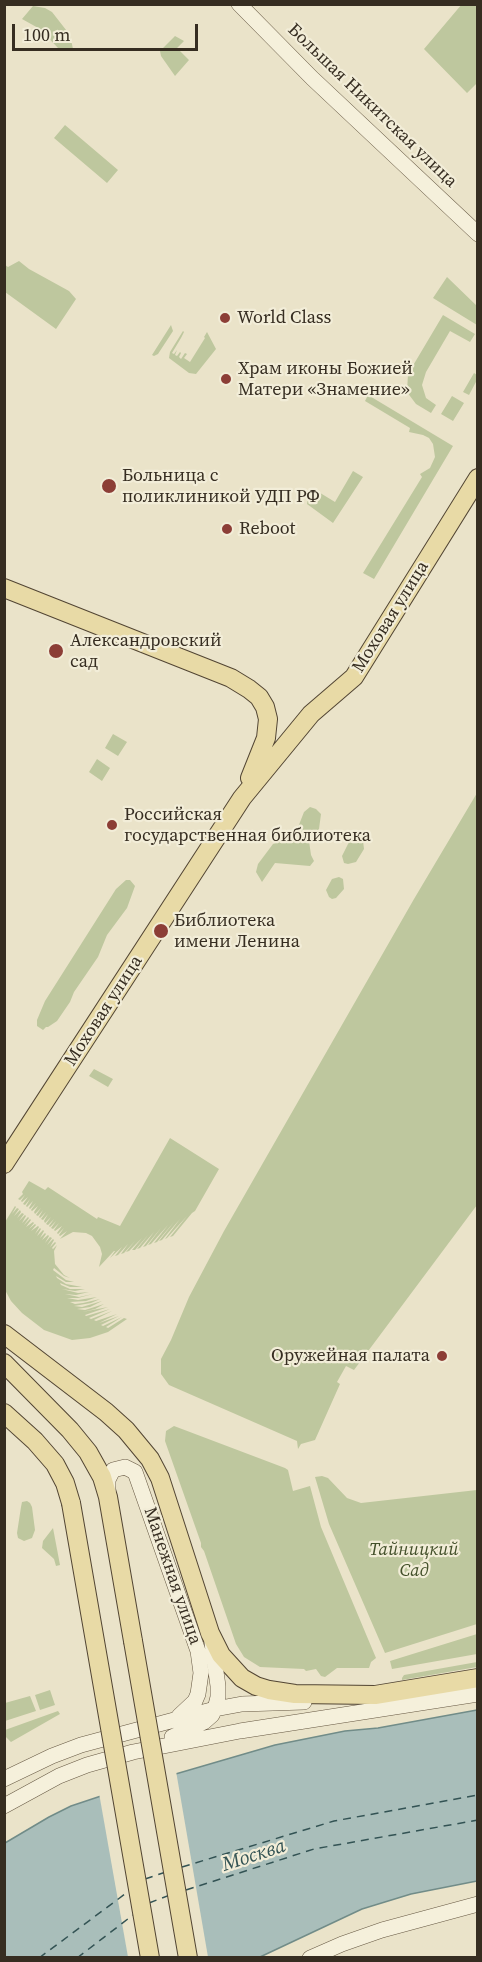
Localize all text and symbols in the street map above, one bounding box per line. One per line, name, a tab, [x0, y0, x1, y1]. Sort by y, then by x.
scale bar	[15, 12, 201, 50]
street label: Большая Никитская улица	[283, 19, 461, 193]
text: 100 m	[23, 22, 70, 47]
place label: World Class	[237, 307, 331, 329]
marker: World Class	[218, 311, 232, 325]
place label: Храм иконы Божией Матери «Знамение»	[238, 358, 413, 400]
marker: Храм иконы Божией Матери «Знамение»	[219, 372, 233, 386]
place label: Больница с поликлиникой УДП РФ	[122, 465, 320, 508]
marker: Больница с поликлиникой УДП РФ	[100, 477, 118, 495]
place label: Reboot	[239, 518, 295, 540]
marker: Reboot	[220, 522, 234, 536]
street label: Моховая улица	[348, 557, 434, 677]
place label: Александровский сад	[70, 630, 222, 672]
marker: Александровский сад	[47, 642, 65, 660]
place label: Российская государственная библиотека	[124, 804, 371, 846]
marker: Российская государственная библиотека	[105, 818, 119, 832]
place label: Библиотека имени Ленина	[174, 910, 300, 952]
marker: Библиотека имени Ленина	[152, 922, 170, 940]
street label: Моховая улица	[60, 952, 148, 1070]
place label: Оружейная палата	[271, 1345, 430, 1367]
marker: Оружейная палата	[435, 1349, 449, 1363]
street label: Манежная улица	[138, 1504, 206, 1648]
park label: Тайницкий Сад	[369, 1539, 459, 1582]
water label: Москва	[219, 1834, 289, 1878]

